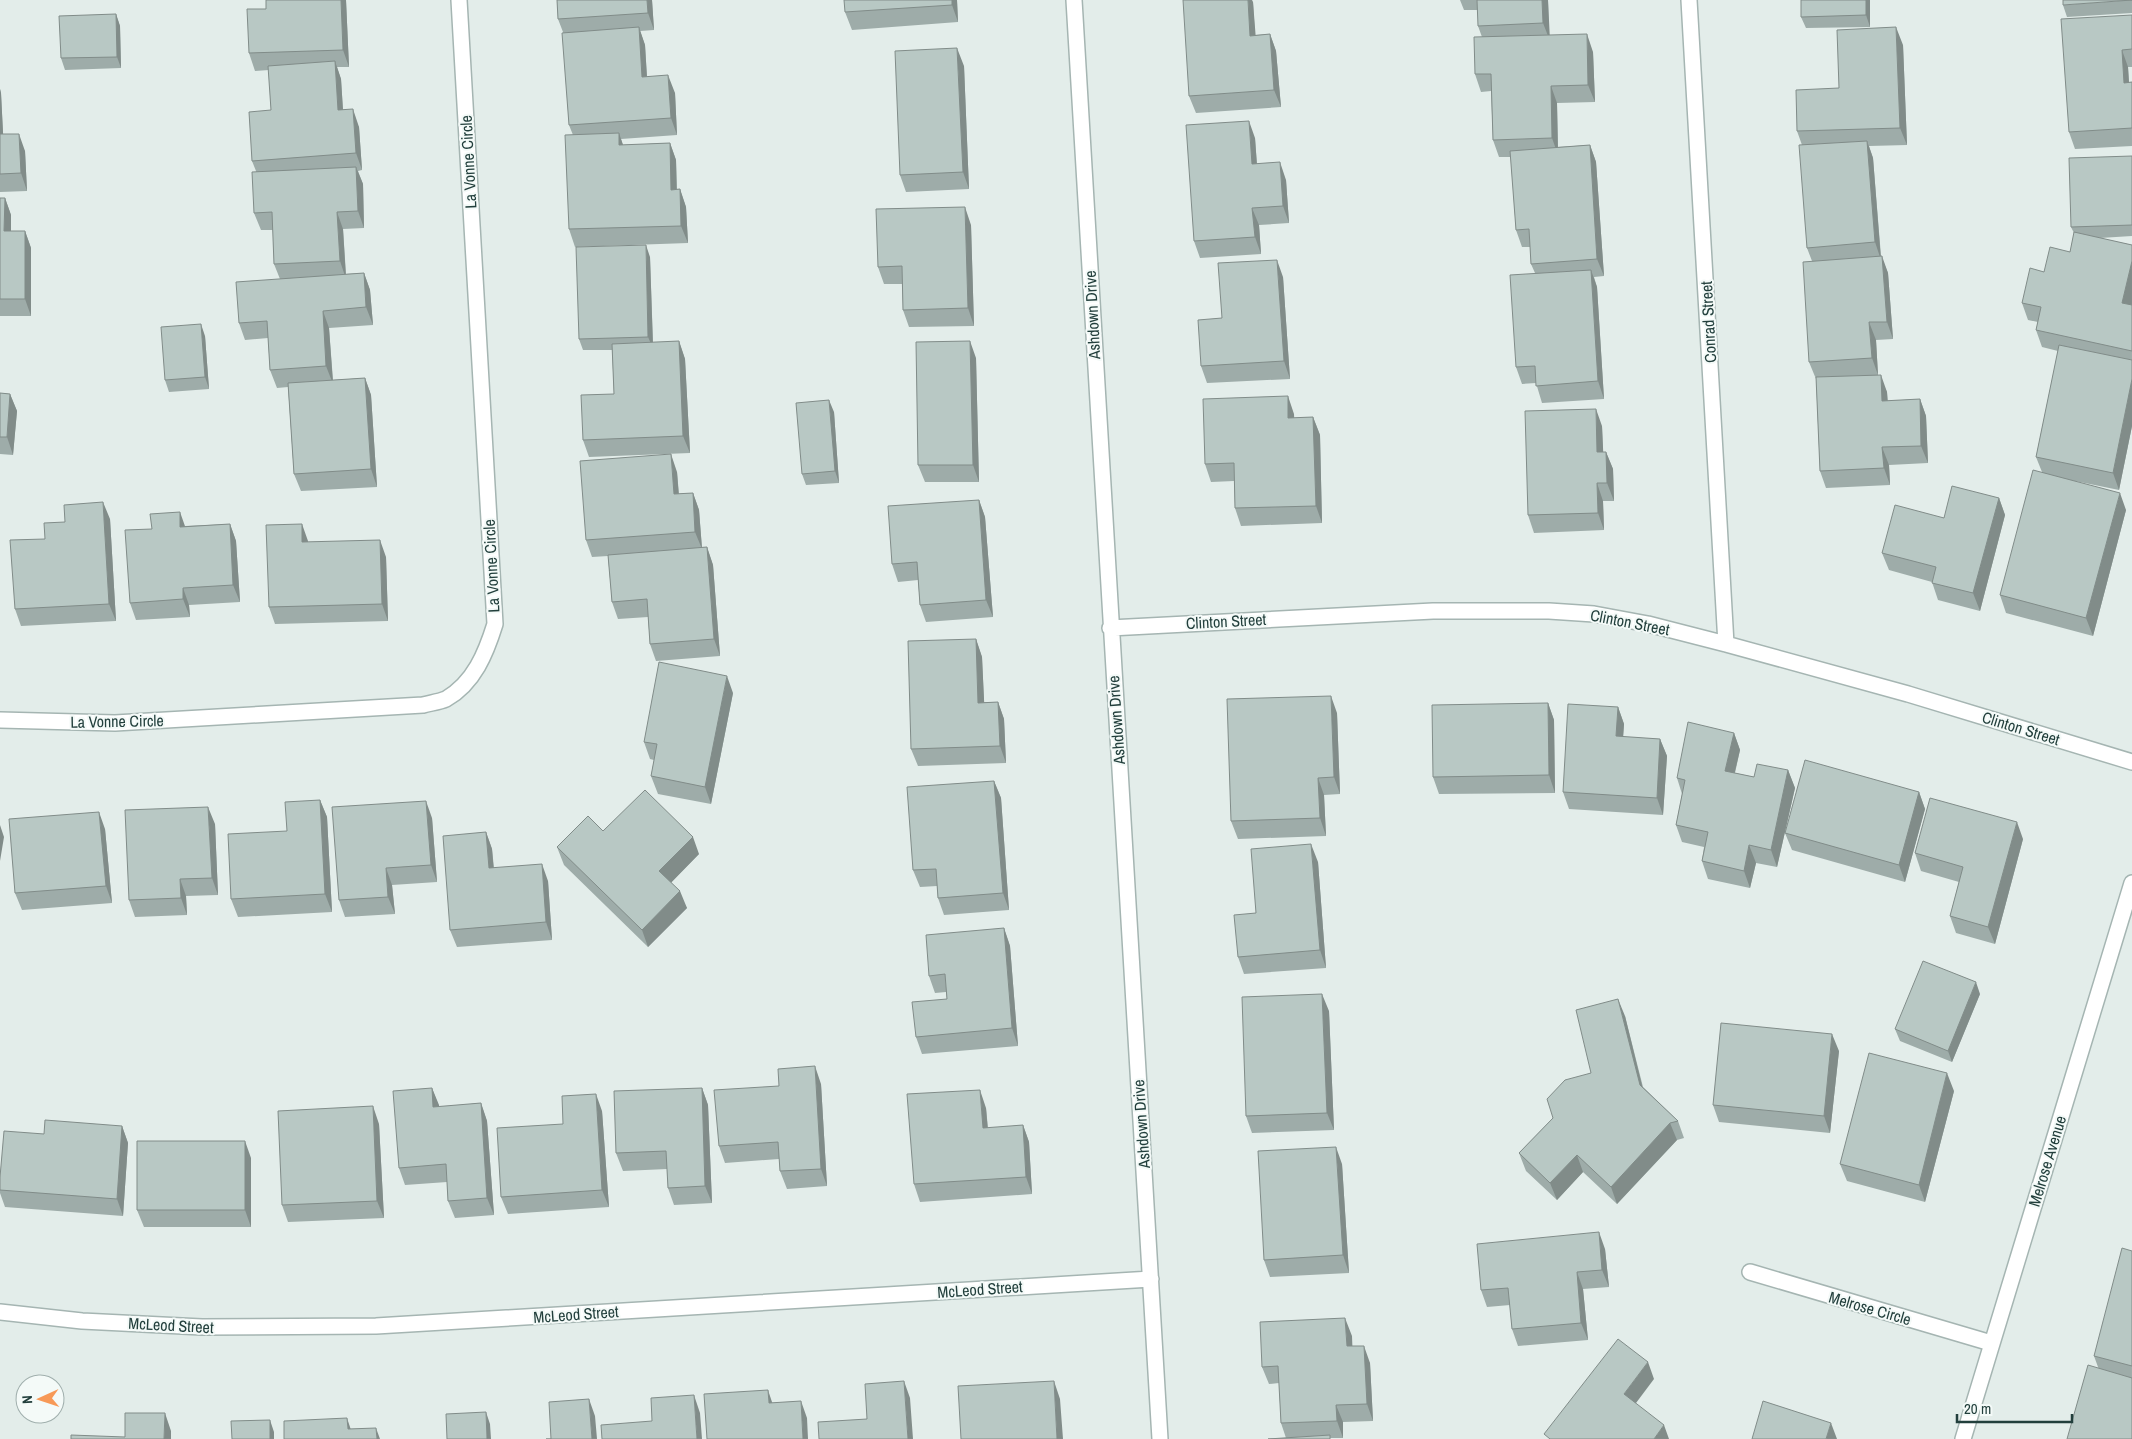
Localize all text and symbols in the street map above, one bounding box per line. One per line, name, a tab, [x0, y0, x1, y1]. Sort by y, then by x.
street label: La Vonne Circle	[455, 115, 481, 209]
street label: Ashdown Drive	[1079, 270, 1105, 361]
street label: Conrad Street	[1695, 280, 1721, 363]
street label: La Vonne Circle	[478, 519, 504, 613]
street label: Clinton Street	[1589, 604, 1672, 641]
street label: Clinton Street	[1185, 608, 1267, 634]
street label: Ashdown Drive	[1102, 675, 1130, 766]
street label: Clinton Street	[1979, 706, 2063, 750]
street label: La Vonne Circle	[70, 709, 164, 733]
street label: Ashdown Drive	[1127, 1079, 1155, 1170]
street label: Melrose Avenue	[2023, 1113, 2071, 1209]
street label: McLeod Street	[937, 1275, 1024, 1303]
street label: Melrose Circle	[1826, 1286, 1914, 1330]
street label: McLeod Street	[533, 1300, 620, 1328]
street label: McLeod Street	[128, 1312, 215, 1338]
north arrow	[15, 1374, 65, 1424]
scale bar	[1957, 1392, 2072, 1424]
text: N	[18, 1395, 36, 1404]
text: 20 m	[1964, 1398, 1991, 1419]

